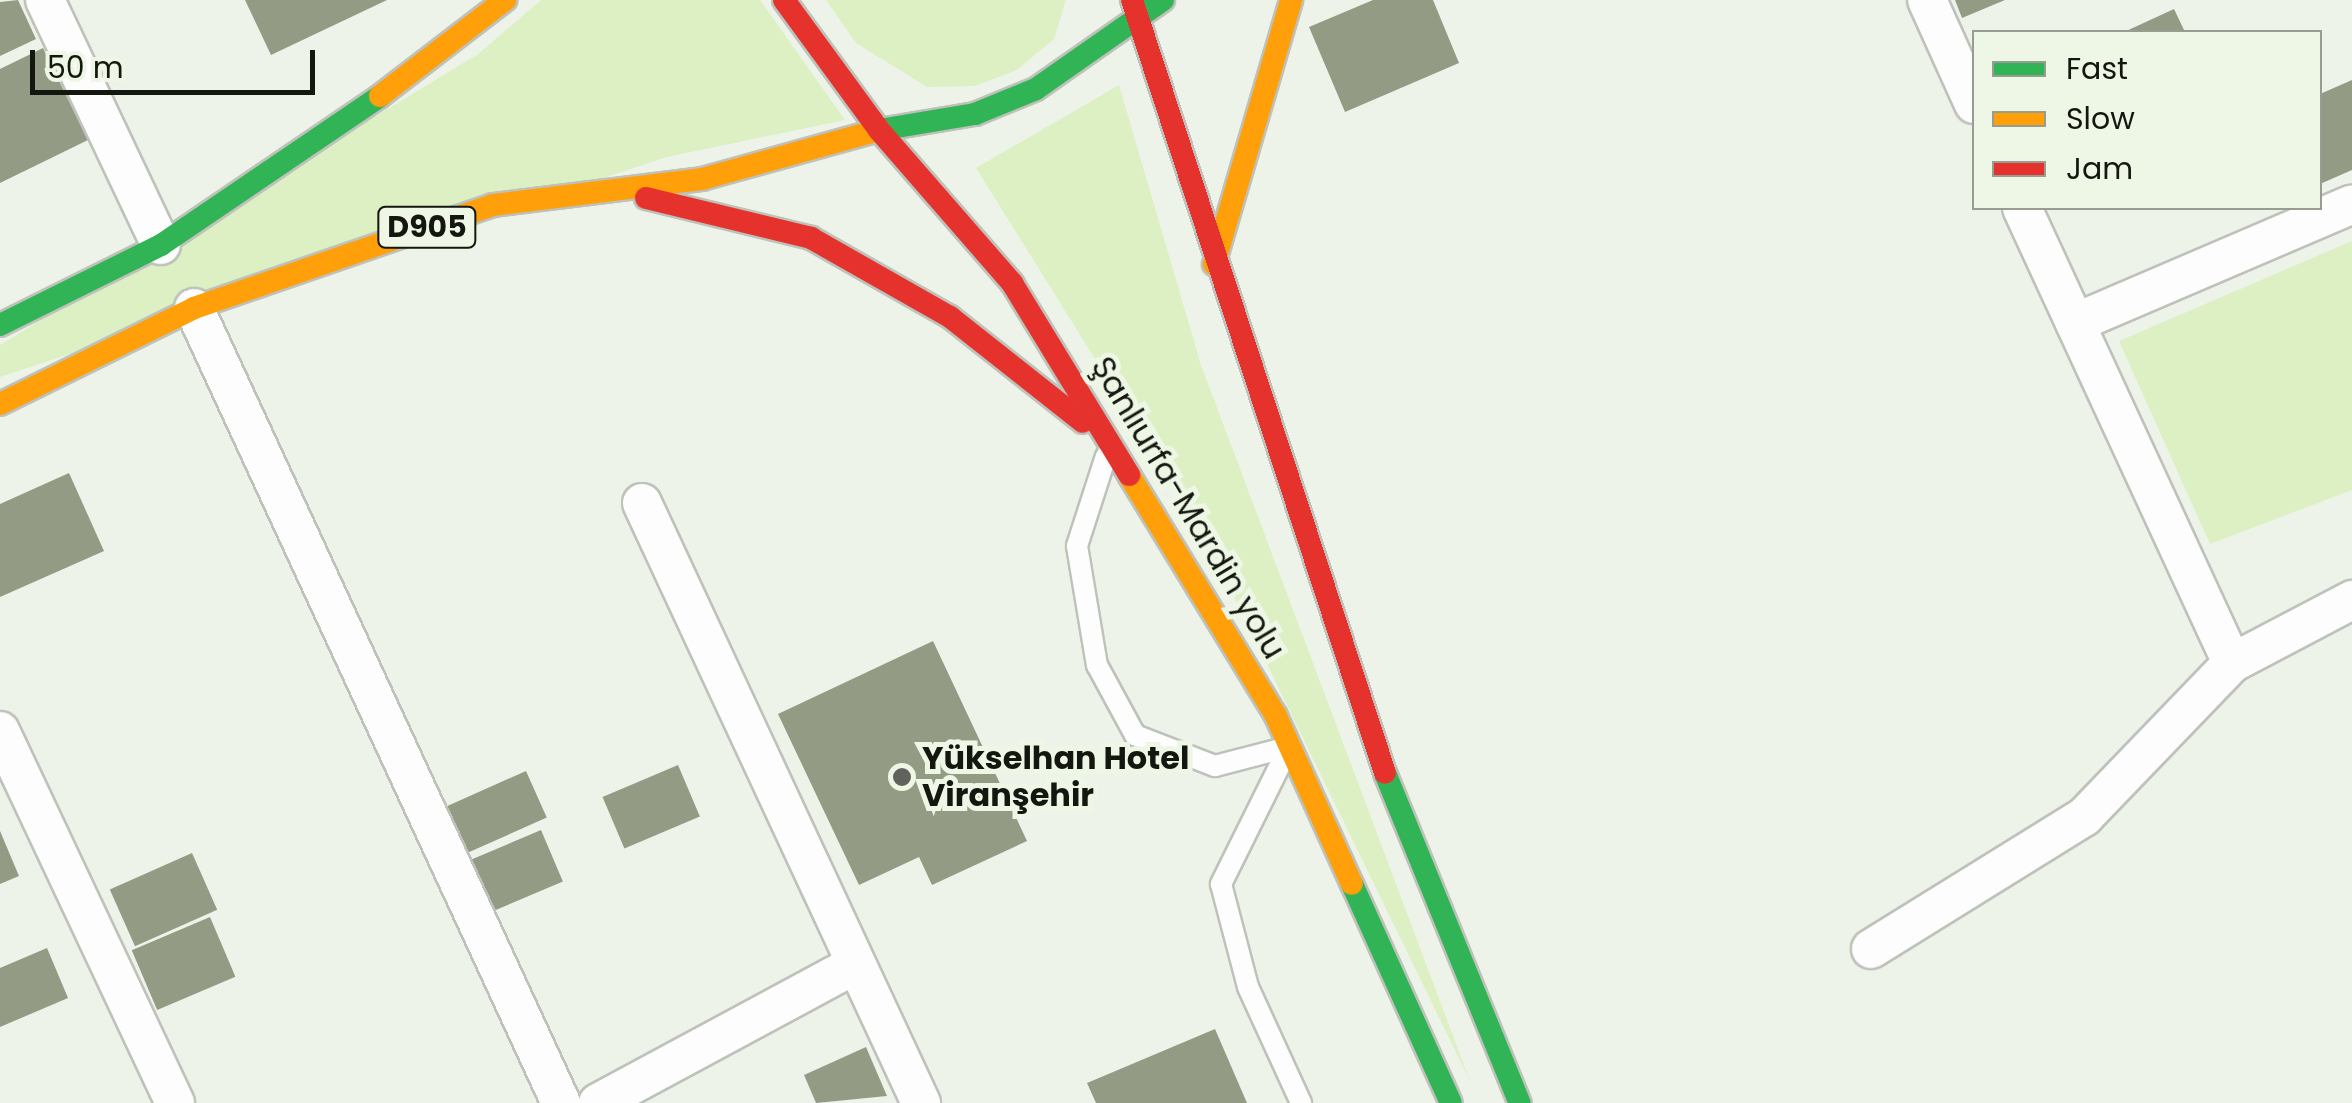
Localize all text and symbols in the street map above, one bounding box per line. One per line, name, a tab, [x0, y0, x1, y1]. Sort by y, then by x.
scale bar	[35, 30, 320, 92]
legend	[1972, 30, 2322, 210]
text: 50 m	[47, 46, 124, 89]
text: Fast	[2066, 47, 2128, 90]
text: Slow	[2066, 97, 2135, 140]
text: Jam	[2066, 147, 2133, 190]
road number: D905	[377, 202, 477, 252]
street label: Şanlıurfa-Mardin yolu	[1083, 350, 1293, 666]
place label: Yükselhan Hotel Viranşehir	[922, 740, 1189, 815]
marker: Yükselhan Hotel Viranşehir	[891, 766, 913, 788]

